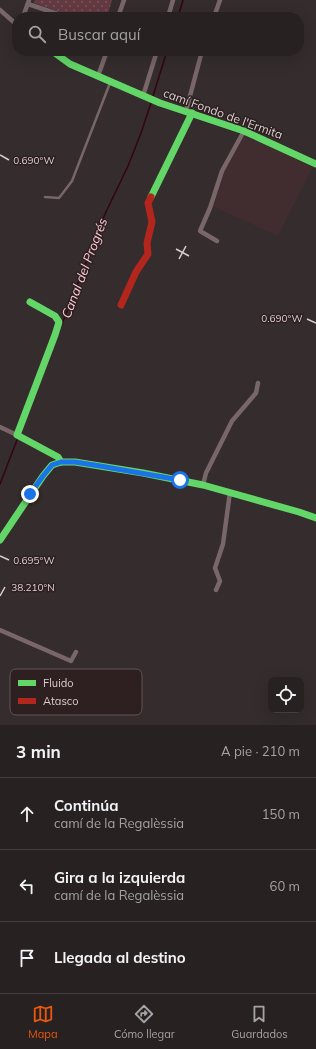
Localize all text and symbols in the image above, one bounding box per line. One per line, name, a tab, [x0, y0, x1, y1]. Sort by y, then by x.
search box	[12, 12, 304, 56]
icon: search	[26, 23, 48, 45]
text: Buscar aquí	[58, 25, 140, 44]
street label: camí Fondo de l'Ermita	[162, 85, 285, 142]
text: 0.690°W	[13, 154, 55, 167]
water label: Canal del Progrés	[58, 216, 110, 320]
text: 0.690°W	[261, 312, 303, 325]
route start	[171, 471, 189, 489]
route end	[21, 485, 39, 503]
text: 0.695°W	[13, 554, 55, 567]
text: 38.210°N	[11, 581, 55, 594]
legend	[10, 669, 142, 715]
text: Fluido	[43, 676, 74, 690]
map controls	[268, 677, 304, 713]
button: locate	[268, 677, 304, 713]
text: Atasco	[43, 694, 78, 708]
text: 3 min	[16, 741, 61, 762]
text: A pie · 210 m	[221, 743, 300, 759]
text: Continúa	[54, 796, 119, 815]
icon: ahead	[16, 803, 38, 825]
text: 150 m	[262, 806, 300, 822]
text: camí de la Regalèssia	[54, 815, 184, 831]
text: Gira a la izquierda	[54, 868, 185, 887]
icon: left	[16, 875, 38, 897]
text: 60 m	[270, 878, 300, 894]
text: camí de la Regalèssia	[54, 887, 184, 903]
icon: arrive	[16, 947, 38, 969]
text: Llegada al destino	[54, 948, 186, 967]
tab: Mapa	[28, 1003, 58, 1041]
tab: Cómo llegar	[114, 1003, 175, 1041]
tab: Guardados	[231, 1003, 288, 1041]

